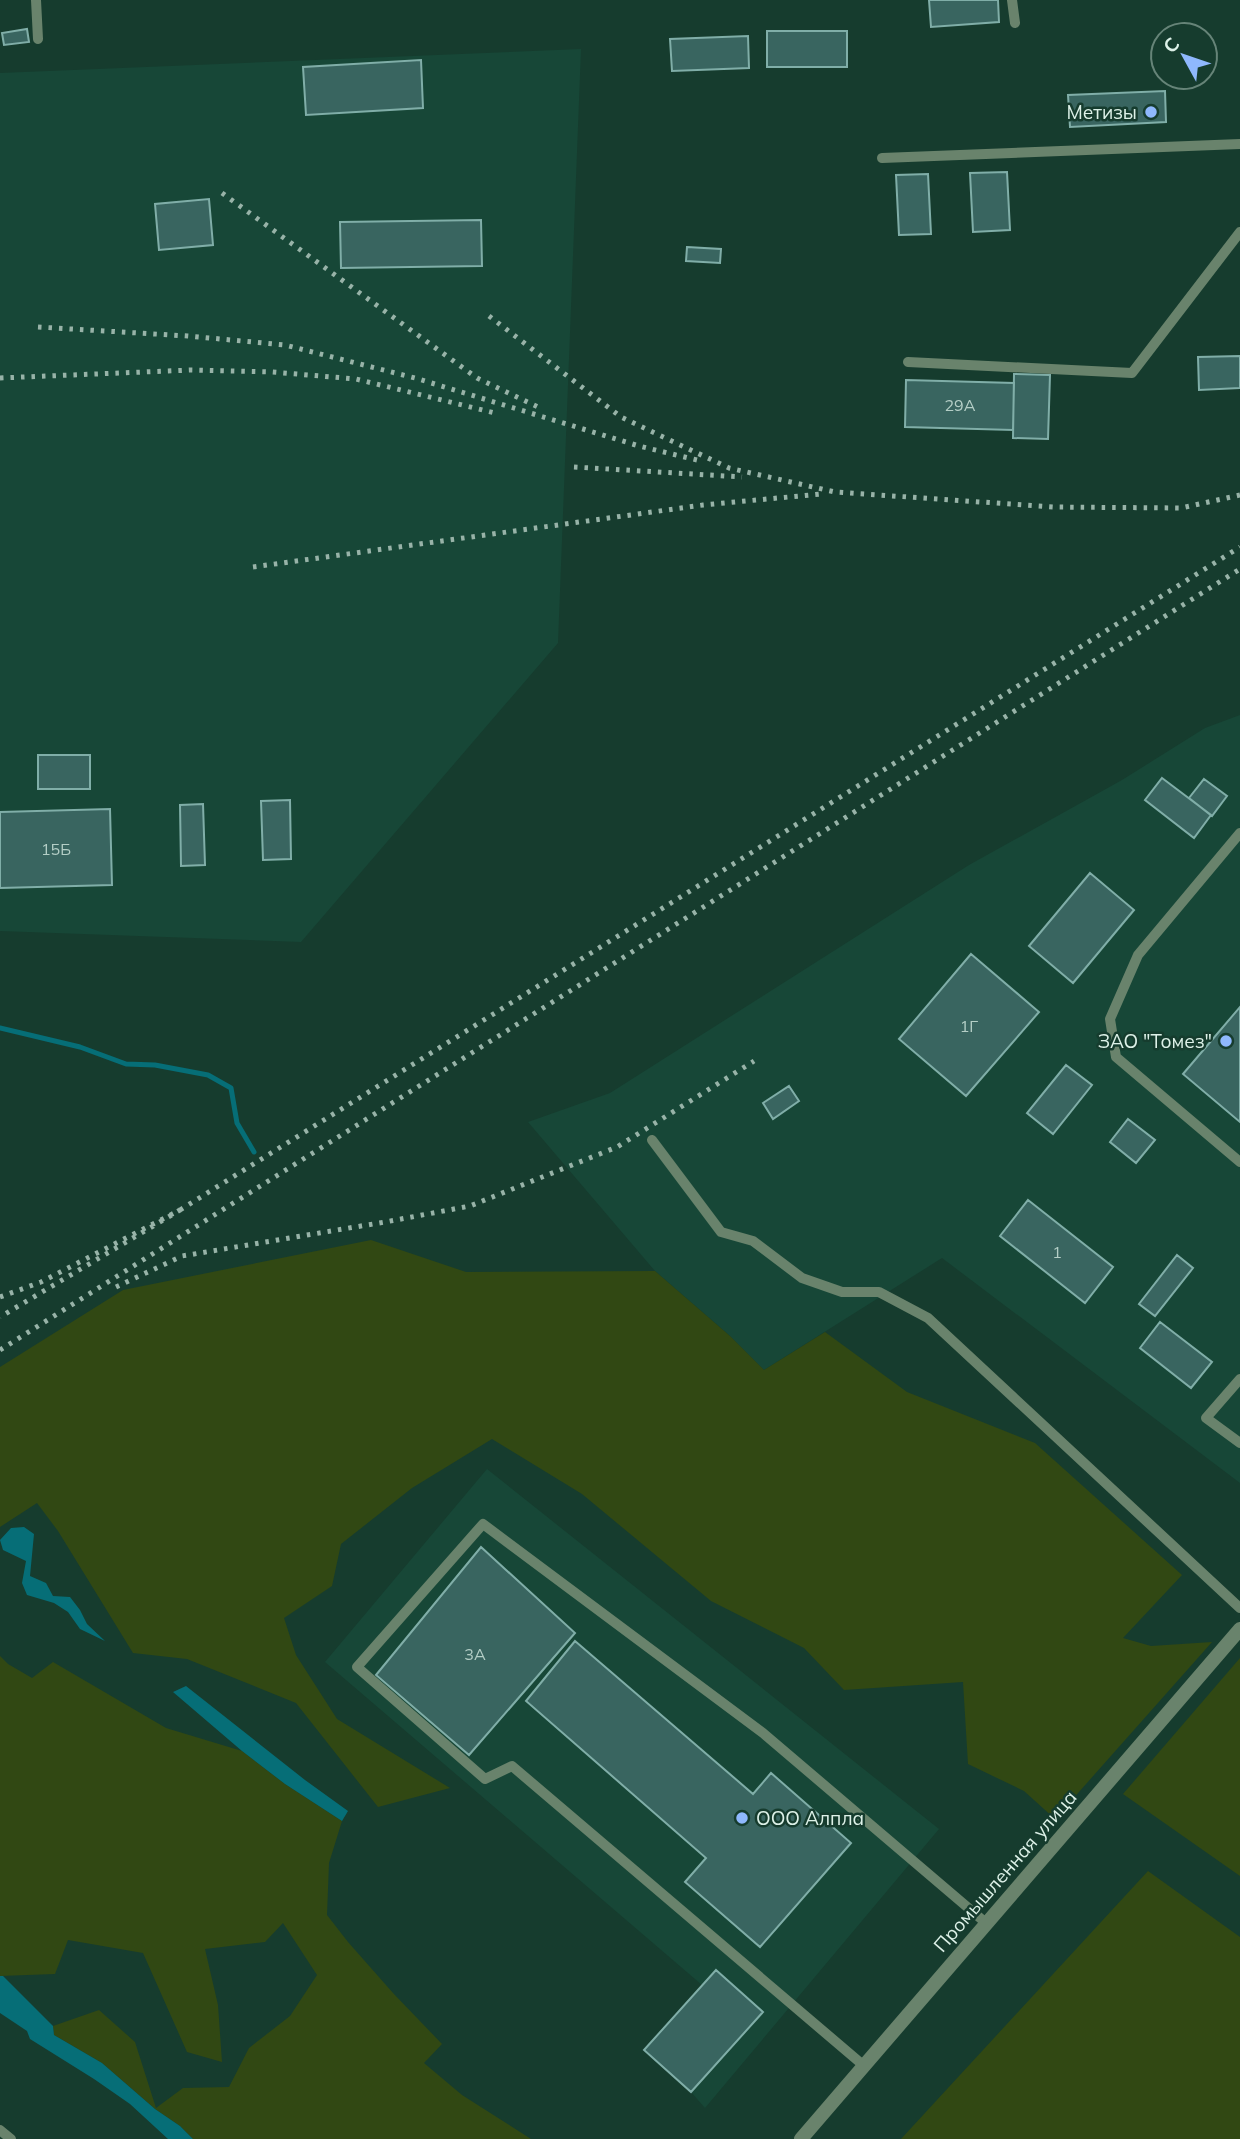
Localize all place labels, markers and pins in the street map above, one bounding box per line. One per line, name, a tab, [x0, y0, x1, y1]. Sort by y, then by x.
place label: Метизы	[1066, 100, 1137, 124]
marker: Метизы	[1143, 104, 1159, 120]
place label: ЗАО "Томез"	[1098, 1029, 1212, 1053]
marker: ЗАО "Томез"	[1218, 1033, 1234, 1049]
place label: ООО Алпла	[756, 1806, 864, 1830]
marker: ООО Алпла	[734, 1810, 750, 1826]

